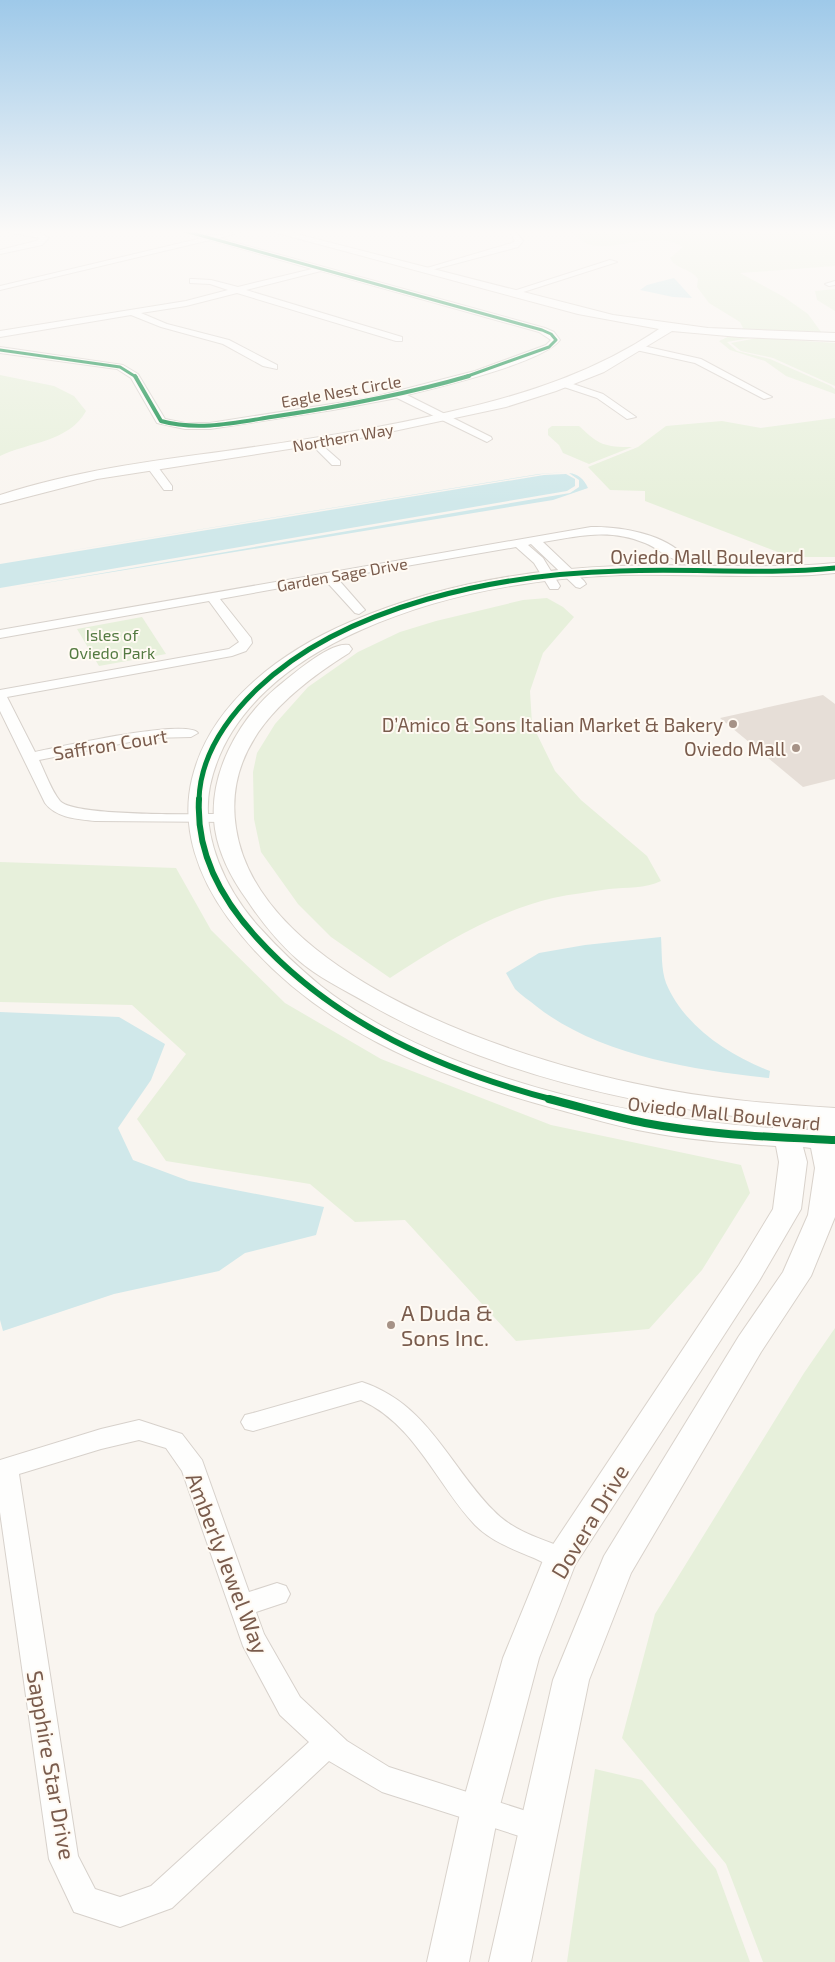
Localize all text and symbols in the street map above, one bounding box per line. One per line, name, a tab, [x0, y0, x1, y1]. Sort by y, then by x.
street label: Eagle Nest Circle	[279, 371, 403, 411]
street label: Northern Way	[291, 419, 395, 455]
street label: Oviedo Mall Boulevard	[610, 545, 804, 568]
street label: Garden Sage Drive	[275, 553, 409, 595]
park label: Isles of Oviedo Park	[69, 625, 155, 662]
place label: D’Amico & Sons Italian Market & Bakery	[382, 713, 723, 736]
marker: D’Amico & Sons Italian Market & Bakery	[727, 718, 739, 730]
street label: Saffron Court	[51, 724, 169, 764]
place label: Oviedo Mall	[684, 737, 786, 760]
marker: Oviedo Mall	[790, 742, 802, 754]
street label: Oviedo Mall Boulevard	[627, 1091, 821, 1135]
place label: A Duda & Sons Inc.	[401, 1299, 493, 1350]
marker: A Duda & Sons Inc.	[385, 1319, 397, 1331]
street label: Dovera Drive	[545, 1459, 633, 1583]
street label: Amberly Jewel Way	[181, 1469, 275, 1658]
street label: Sapphire Star Drive	[23, 1668, 81, 1862]

